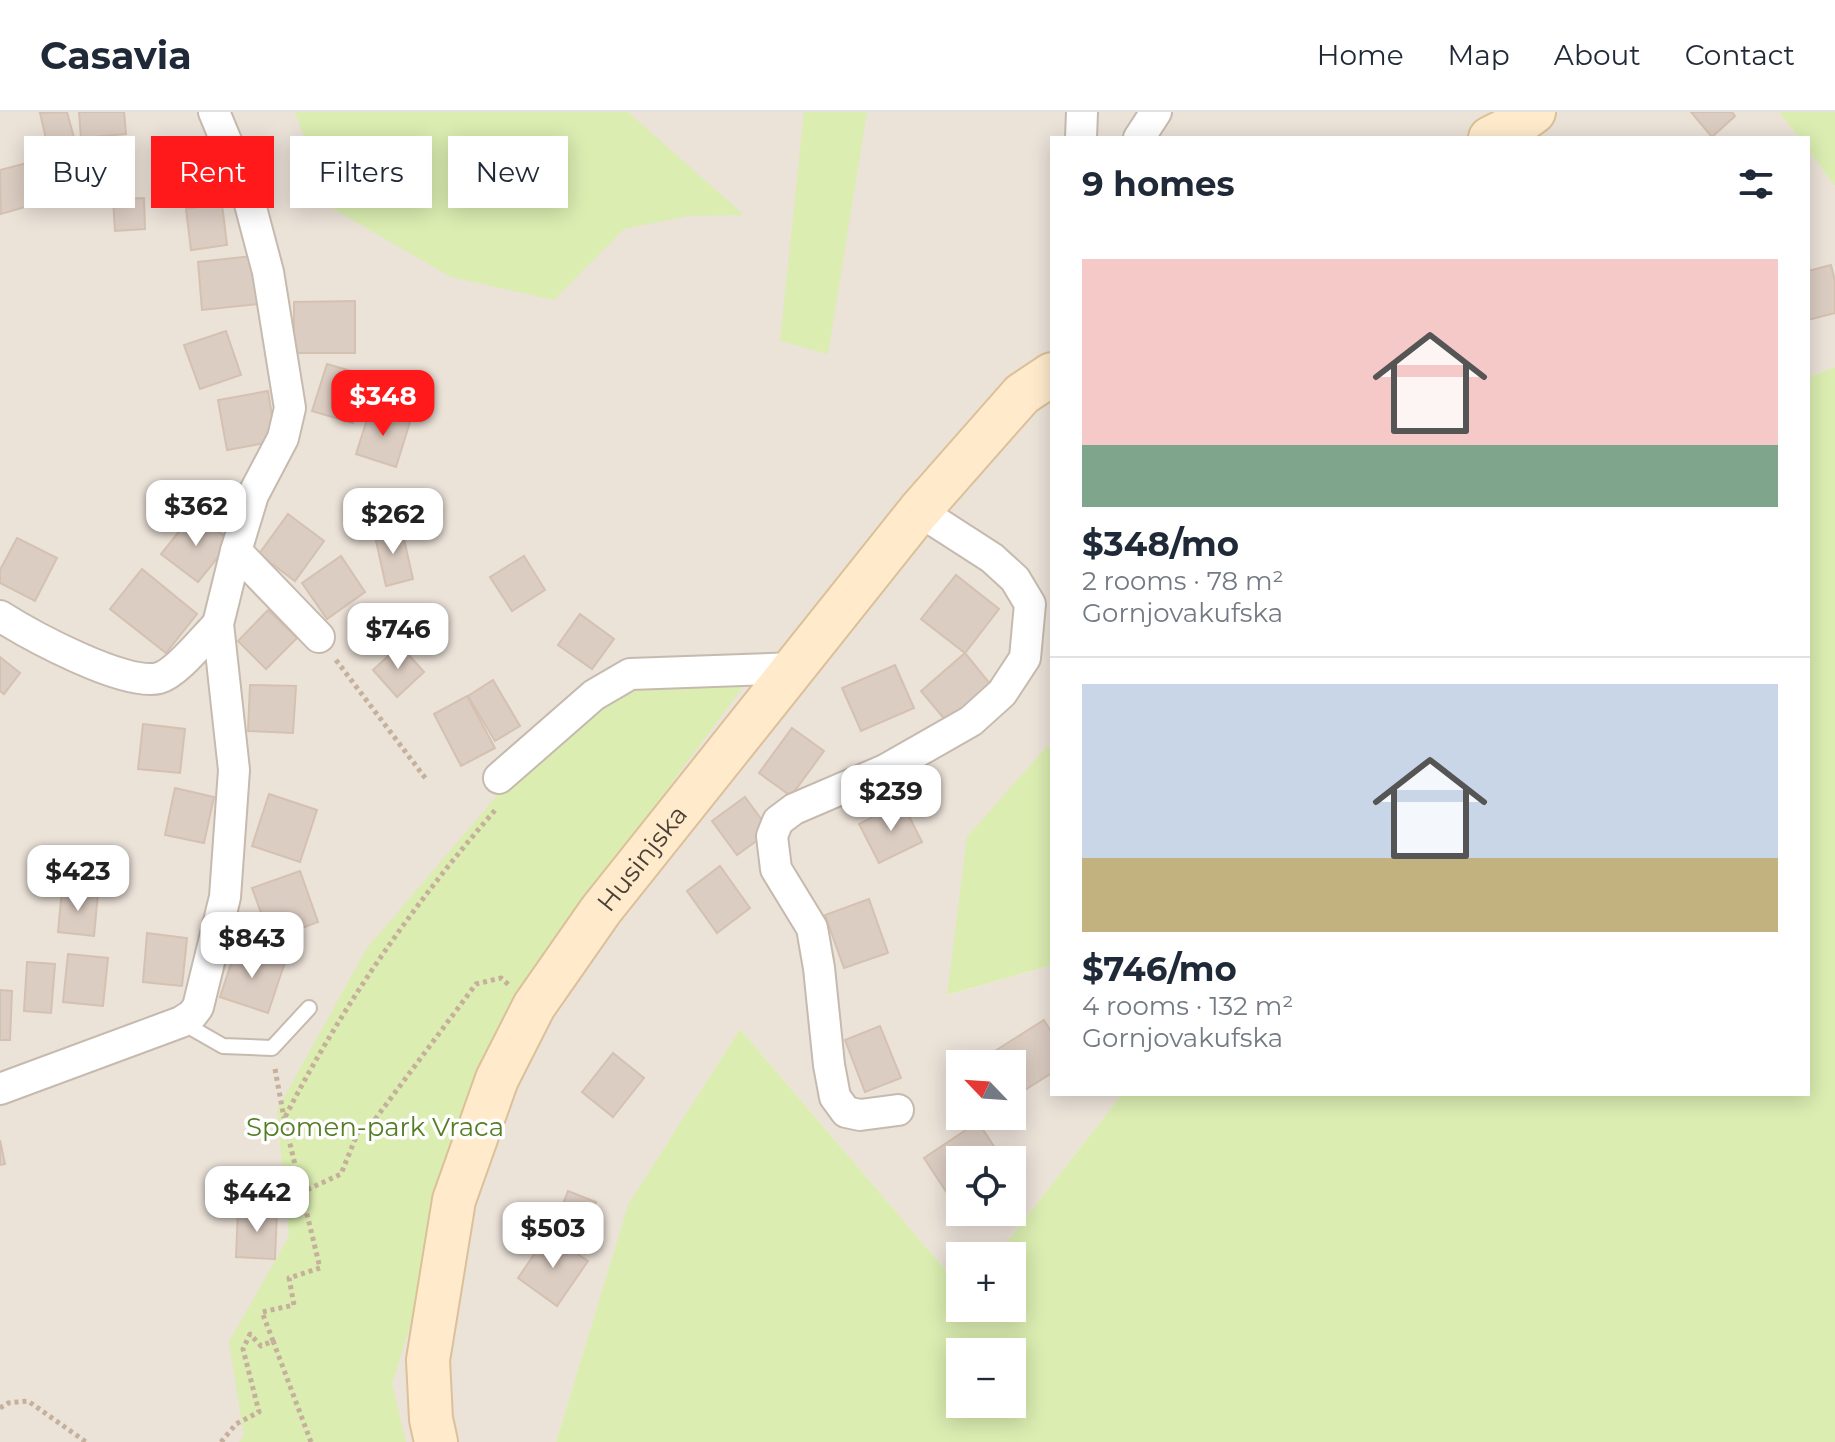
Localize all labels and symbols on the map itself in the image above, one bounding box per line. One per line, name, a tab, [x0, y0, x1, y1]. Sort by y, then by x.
pin: $348	[336, 370, 430, 438]
pin: $362	[149, 480, 243, 548]
pin: $262	[346, 488, 440, 556]
pin: $746	[351, 603, 445, 671]
pin: $239	[844, 765, 938, 833]
street label: Husinjska	[590, 799, 694, 918]
pin: $423	[31, 845, 125, 913]
pin: $843	[205, 912, 299, 980]
north arrow	[946, 1050, 1026, 1130]
park label: Spomen-park Vraca	[246, 1111, 504, 1143]
pin: $442	[210, 1166, 304, 1234]
pin: $503	[506, 1202, 600, 1270]

